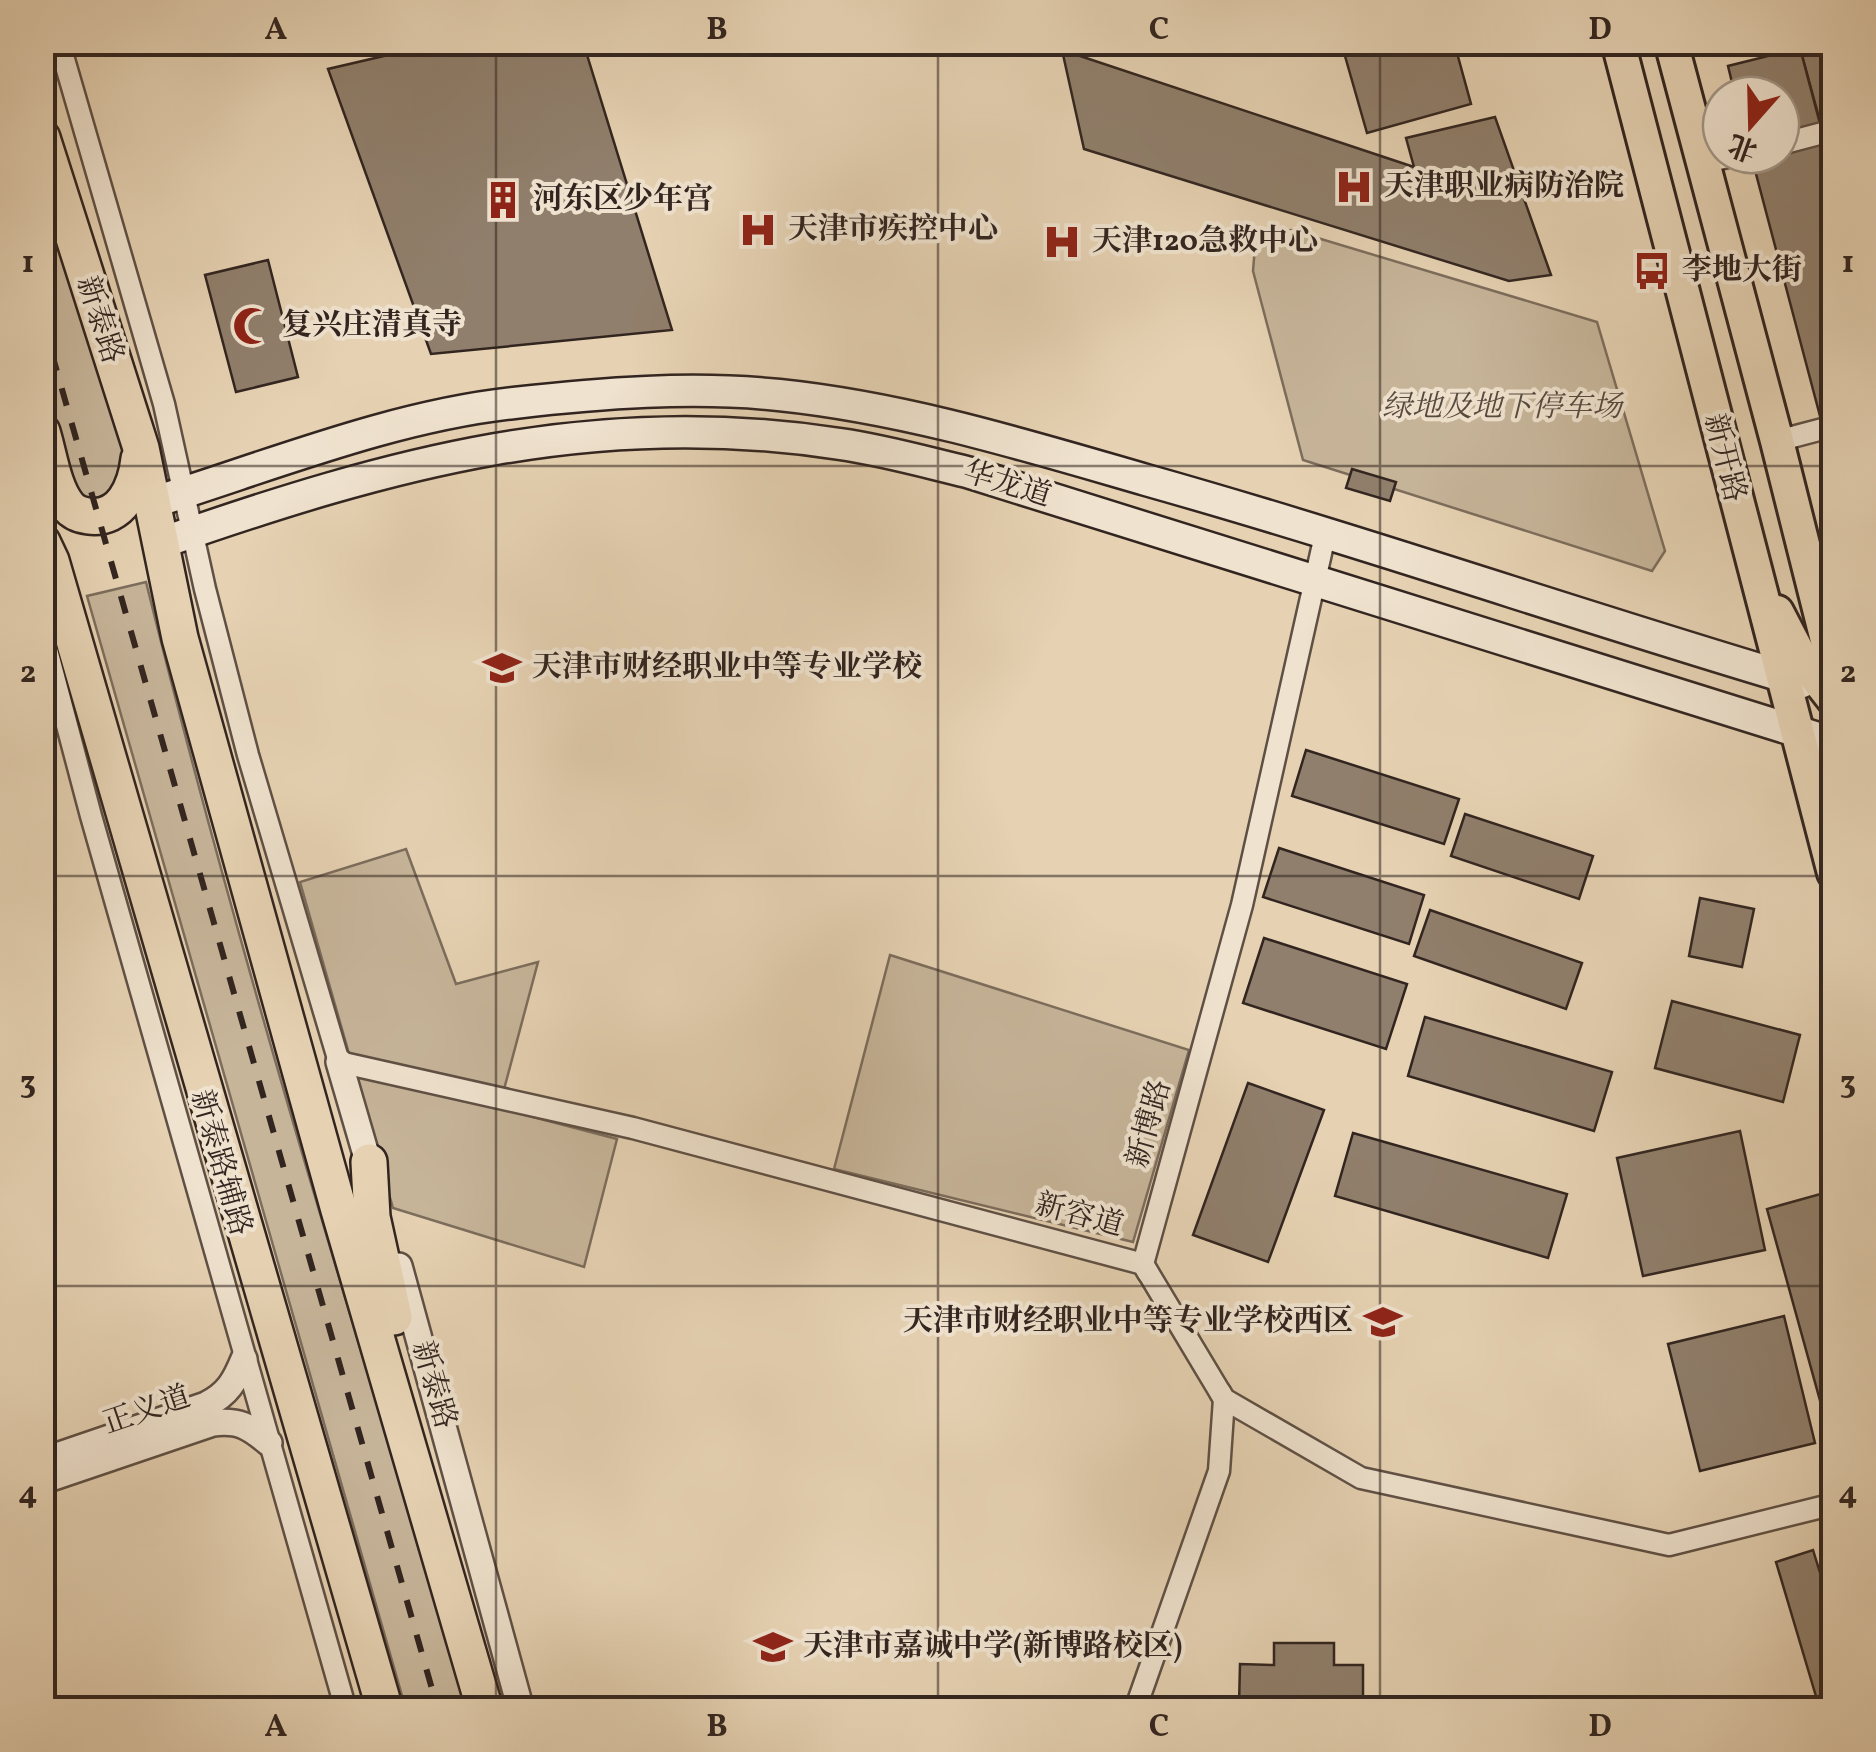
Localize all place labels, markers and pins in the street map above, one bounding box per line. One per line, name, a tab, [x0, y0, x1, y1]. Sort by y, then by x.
hospital icon: 天津职业病防治院	[1333, 166, 1375, 208]
place label: 天津职业病防治院	[1384, 166, 1624, 208]
building icon: 河东区少年宫	[482, 179, 524, 221]
place label: 河东区少年宫	[533, 179, 713, 221]
hospital icon: 天津市疾控中心	[737, 209, 779, 251]
place label: 天津市疾控中心	[788, 209, 998, 251]
hospital icon: 天津120急救中心	[1041, 221, 1083, 263]
place label: 天津120急救中心	[1092, 221, 1318, 263]
bus stop icon: 李地大街	[1631, 250, 1673, 292]
place label: 李地大街	[1682, 250, 1802, 292]
mosque icon: 复兴庄清真寺	[231, 305, 273, 347]
place label: 复兴庄清真寺	[282, 305, 462, 347]
school or university icon: 天津市财经职业中等专业学校	[481, 647, 523, 689]
place label: 天津市财经职业中等专业学校	[532, 647, 922, 689]
place label: 天津市财经职业中等专业学校西区	[903, 1301, 1353, 1343]
school or university icon: 天津市财经职业中等专业学校西区	[1362, 1301, 1404, 1343]
school or university icon: 天津市嘉诚中学(新博路校区)	[752, 1626, 794, 1668]
place label: 天津市嘉诚中学(新博路校区)	[803, 1626, 1182, 1668]

